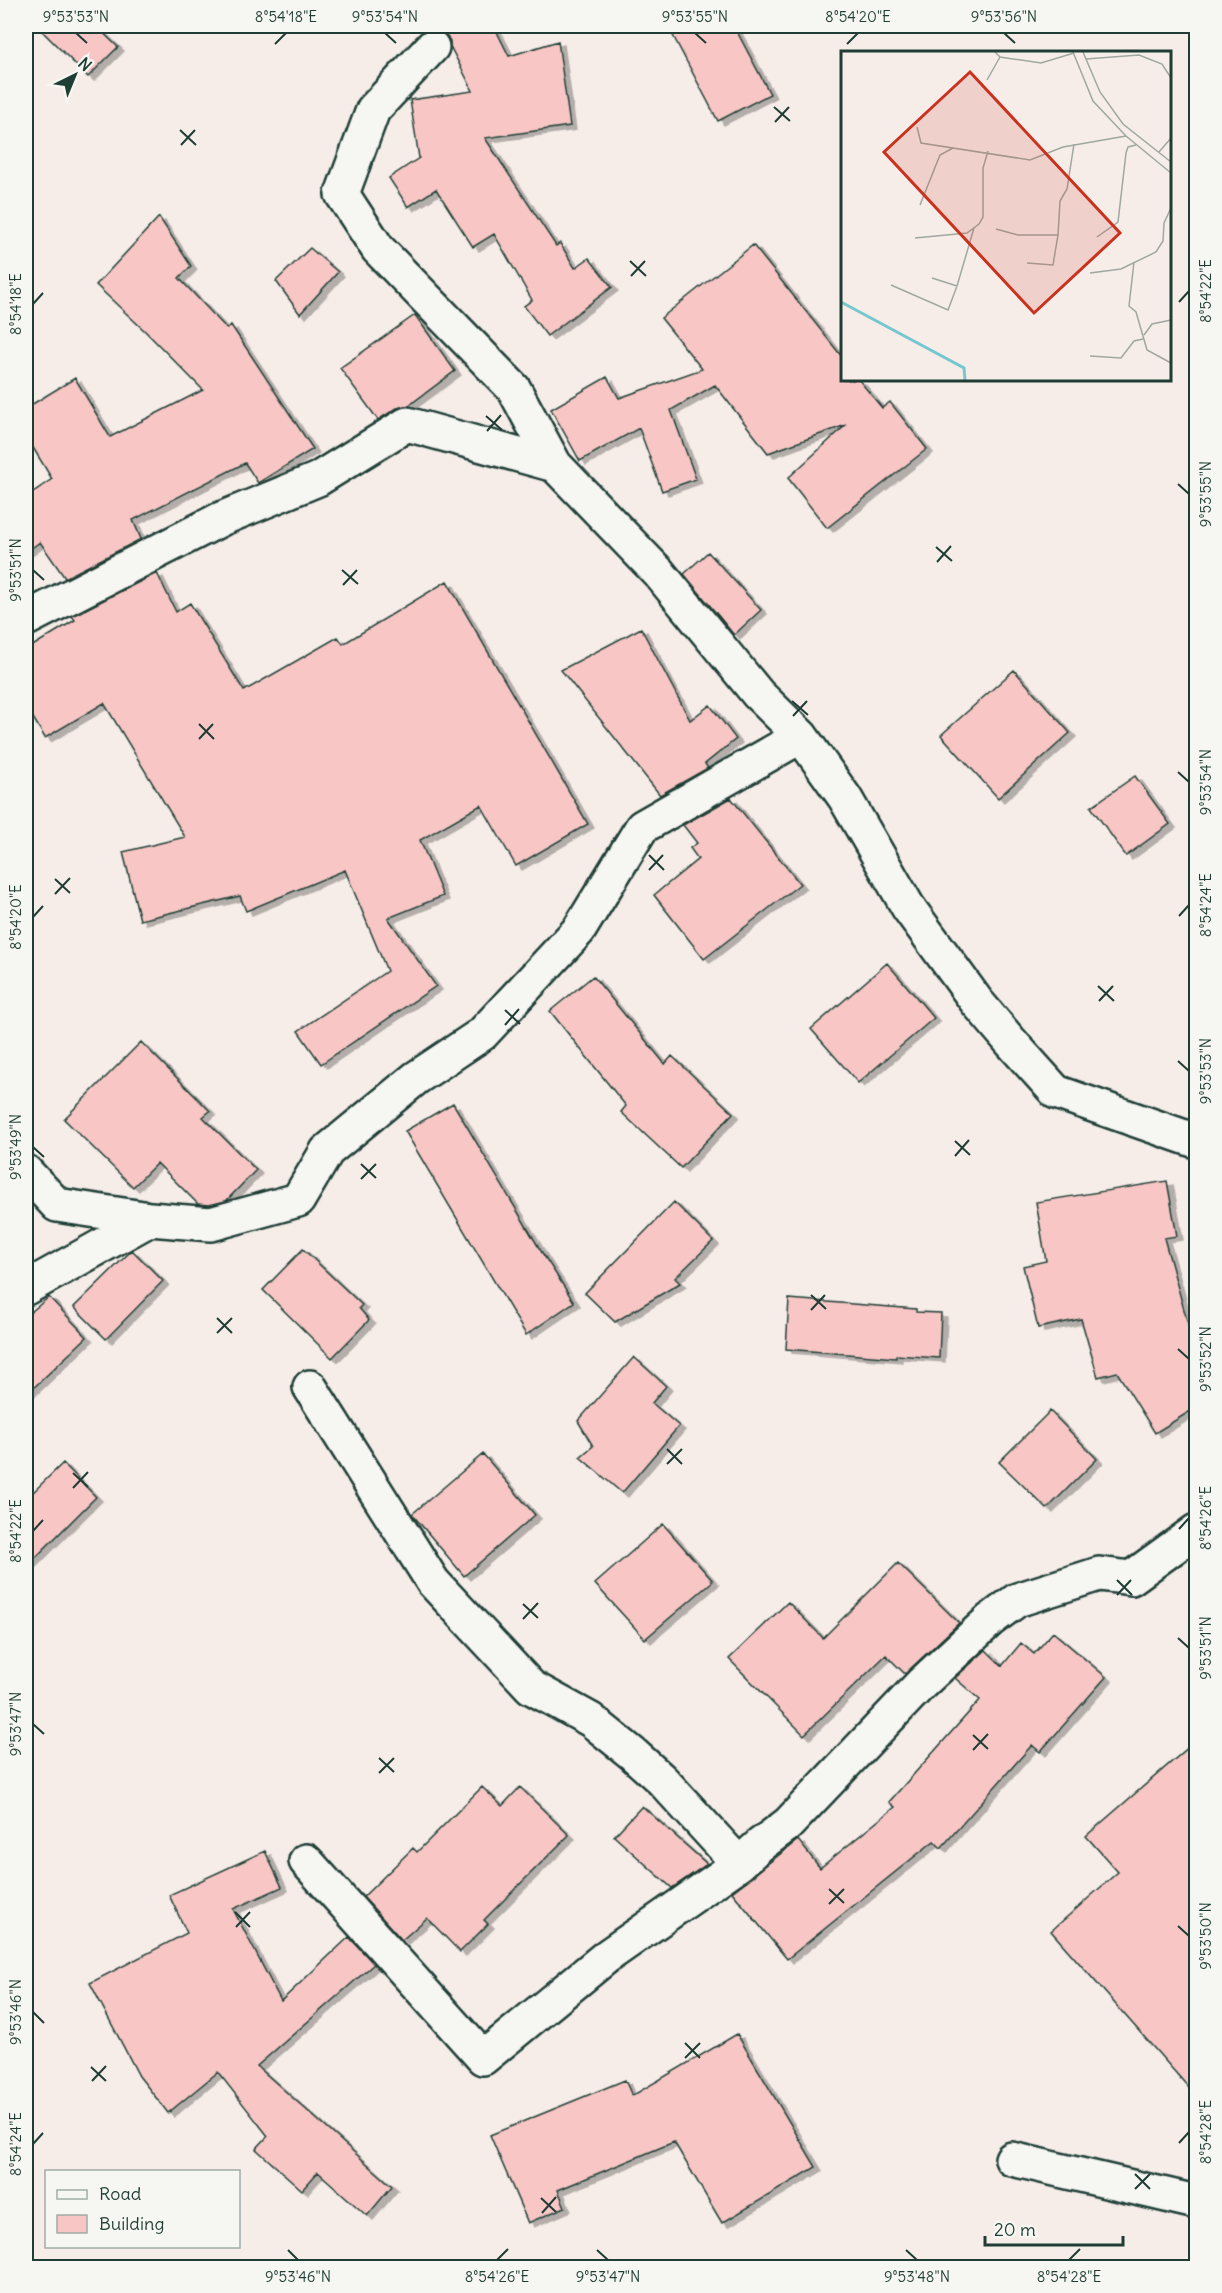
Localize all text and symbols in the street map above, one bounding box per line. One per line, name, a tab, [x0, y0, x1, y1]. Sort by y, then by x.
text: 9°53'53"N	[43, 7, 109, 26]
text: 8°54'18"E	[255, 7, 317, 26]
text: 9°53'54"N	[352, 7, 418, 26]
text: 9°53'55"N	[662, 7, 728, 26]
text: 8°54'20"E	[825, 7, 891, 26]
text: 9°53'56"N	[971, 7, 1037, 26]
north arrow	[45, 45, 105, 105]
inset map	[841, 51, 1171, 381]
text: N	[74, 53, 96, 75]
text: 8°54'22"E	[1196, 259, 1215, 323]
text: 8°54'18"E	[6, 273, 25, 335]
text: 9°53'55"N	[1196, 461, 1215, 527]
text: 9°53'51"N	[6, 538, 25, 602]
text: 9°53'54"N	[1196, 749, 1215, 815]
text: 8°54'24"E	[1196, 873, 1215, 937]
text: 8°54'20"E	[6, 884, 25, 950]
text: 9°53'53"N	[1196, 1038, 1215, 1104]
text: 9°53'49"N	[6, 1114, 25, 1180]
text: 9°53'52"N	[1196, 1326, 1215, 1392]
text: 8°54'26"E	[1196, 1486, 1215, 1550]
text: 8°54'22"E	[6, 1499, 25, 1563]
text: 9°53'51"N	[1196, 1616, 1215, 1680]
text: 9°53'47"N	[6, 1692, 25, 1756]
text: 9°53'50"N	[1196, 1902, 1215, 1970]
text: 9°53'46"N	[6, 1979, 25, 2045]
text: 8°54'28"E	[1196, 2100, 1215, 2164]
text: 8°54'24"E	[6, 2112, 25, 2176]
legend	[45, 2170, 240, 2248]
text: Road	[99, 2182, 142, 2205]
scale bar	[985, 2209, 1123, 2247]
text: Building	[99, 2212, 164, 2235]
text: 20 m	[994, 2218, 1036, 2241]
text: 9°53'46"N	[265, 2267, 331, 2286]
text: 8°54'26"E	[465, 2267, 529, 2286]
text: 9°53'47"N	[576, 2267, 640, 2286]
text: 9°53'48"N	[884, 2267, 950, 2286]
text: 8°54'28"E	[1037, 2267, 1101, 2286]

